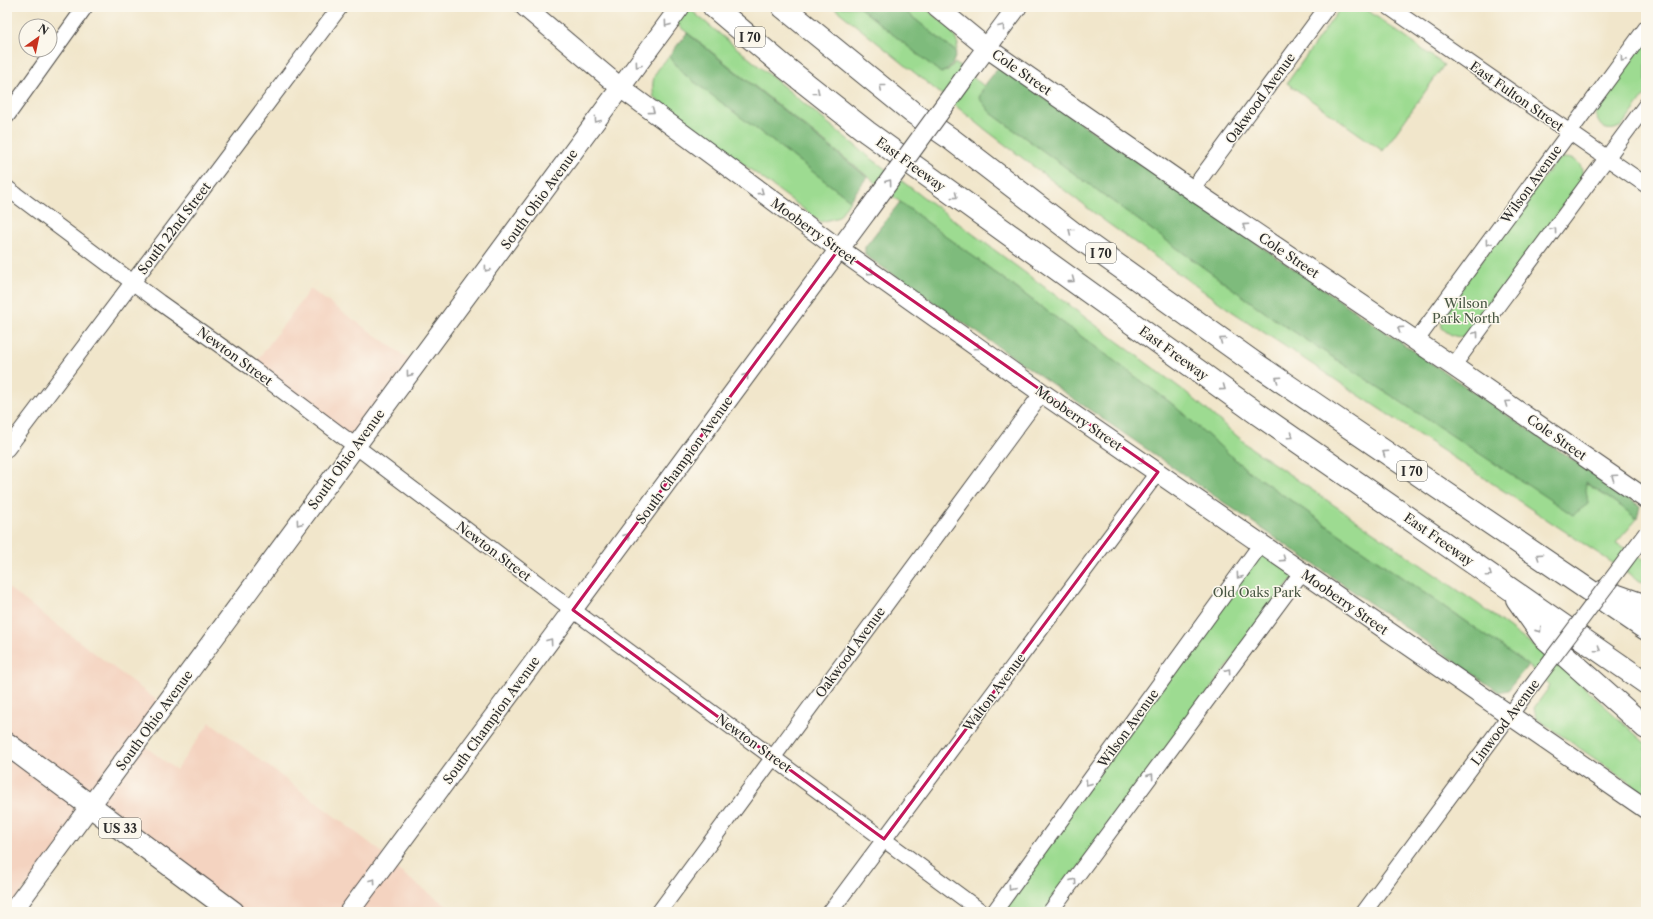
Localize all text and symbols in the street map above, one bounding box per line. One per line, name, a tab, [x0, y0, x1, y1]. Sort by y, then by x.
north arrow	[18, 18, 58, 58]
one-way arrow	[665, 20, 672, 27]
text: N	[36, 21, 52, 38]
one-way arrow	[997, 25, 1004, 32]
road number: I 70	[735, 27, 765, 47]
street label: Cole Street	[989, 46, 1055, 99]
street label: Oakwood Avenue	[1222, 49, 1298, 147]
one-way arrow	[1621, 55, 1628, 62]
street label: East Fulton Street	[1467, 58, 1567, 135]
one-way arrow	[636, 60, 643, 67]
one-way arrow	[880, 85, 887, 92]
one-way arrow	[812, 88, 819, 95]
one-way arrow	[648, 106, 655, 114]
one-way arrow	[595, 115, 602, 122]
street label: East Freeway	[873, 134, 949, 195]
street label: Wilson Avenue	[1497, 142, 1565, 227]
street label: South Ohio Avenue	[497, 146, 581, 252]
street label: South 22nd Street	[134, 178, 214, 277]
one-way arrow	[884, 179, 891, 186]
one-way arrow	[757, 187, 764, 194]
one-way arrow	[951, 191, 958, 199]
street label: Mooberry Street	[768, 195, 860, 268]
one-way arrow	[1242, 223, 1249, 230]
one-way arrow	[1549, 227, 1556, 234]
one-way arrow	[1068, 229, 1075, 236]
street label: Cole Street	[1256, 229, 1323, 281]
one-way arrow	[1485, 238, 1492, 245]
road number: I 70	[1086, 243, 1116, 263]
one-way arrow	[485, 265, 492, 272]
one-way arrow	[867, 267, 874, 275]
one-way arrow	[1068, 275, 1075, 283]
park label: Wilson Park North	[1432, 295, 1500, 326]
street label: Newton Street	[194, 323, 276, 389]
street label: East Freeway	[1136, 323, 1212, 384]
one-way arrow	[1397, 327, 1404, 334]
one-way arrow	[1472, 332, 1479, 339]
one-way arrow	[1219, 338, 1226, 345]
one-way arrow	[973, 342, 980, 349]
one-way arrow	[407, 369, 414, 376]
one-way arrow	[741, 373, 748, 380]
one-way arrow	[1275, 377, 1282, 384]
street label: Mooberry Street	[1033, 382, 1126, 454]
one-way arrow	[1219, 383, 1226, 391]
street label: South Champion Avenue	[632, 393, 736, 527]
one-way arrow	[1504, 400, 1511, 408]
street label: South Ohio Avenue	[304, 406, 388, 512]
street label: Cole Street	[1524, 411, 1590, 464]
one-way arrow	[1286, 431, 1293, 438]
one-way arrow	[1382, 450, 1389, 458]
one-way arrow	[1137, 456, 1144, 463]
road number: I 70	[1397, 461, 1427, 481]
one-way arrow	[1611, 474, 1618, 481]
street label: East Freeway	[1401, 509, 1478, 569]
street label: Newton Street	[454, 518, 535, 584]
one-way arrow	[296, 519, 304, 526]
one-way arrow	[622, 534, 629, 541]
one-way arrow	[1536, 553, 1543, 561]
one-way arrow	[1279, 554, 1286, 562]
street label: Mooberry Street	[1299, 566, 1392, 638]
one-way arrow	[1485, 569, 1492, 576]
one-way arrow	[1236, 571, 1243, 578]
park label: Old Oaks Park	[1213, 584, 1302, 600]
street label: Oakwood Avenue	[812, 603, 888, 701]
one-way arrow	[1534, 626, 1542, 633]
one-way arrow	[545, 638, 553, 645]
one-way arrow	[1593, 644, 1600, 651]
street label: Walton Avenue	[959, 650, 1029, 735]
street label: South Champion Avenue	[439, 653, 543, 787]
street label: South Ohio Avenue	[112, 667, 196, 773]
one-way arrow	[1223, 669, 1230, 676]
street label: Linwood Avenue	[1467, 676, 1543, 768]
street label: Wilson Avenue	[1094, 686, 1162, 771]
street label: Newton Street	[713, 710, 795, 776]
one-way arrow	[1146, 773, 1154, 780]
one-way arrow	[1086, 778, 1093, 785]
road number: US 33	[99, 818, 141, 838]
one-way arrow	[368, 878, 375, 885]
one-way arrow	[1069, 878, 1076, 885]
one-way arrow	[1009, 883, 1016, 890]

